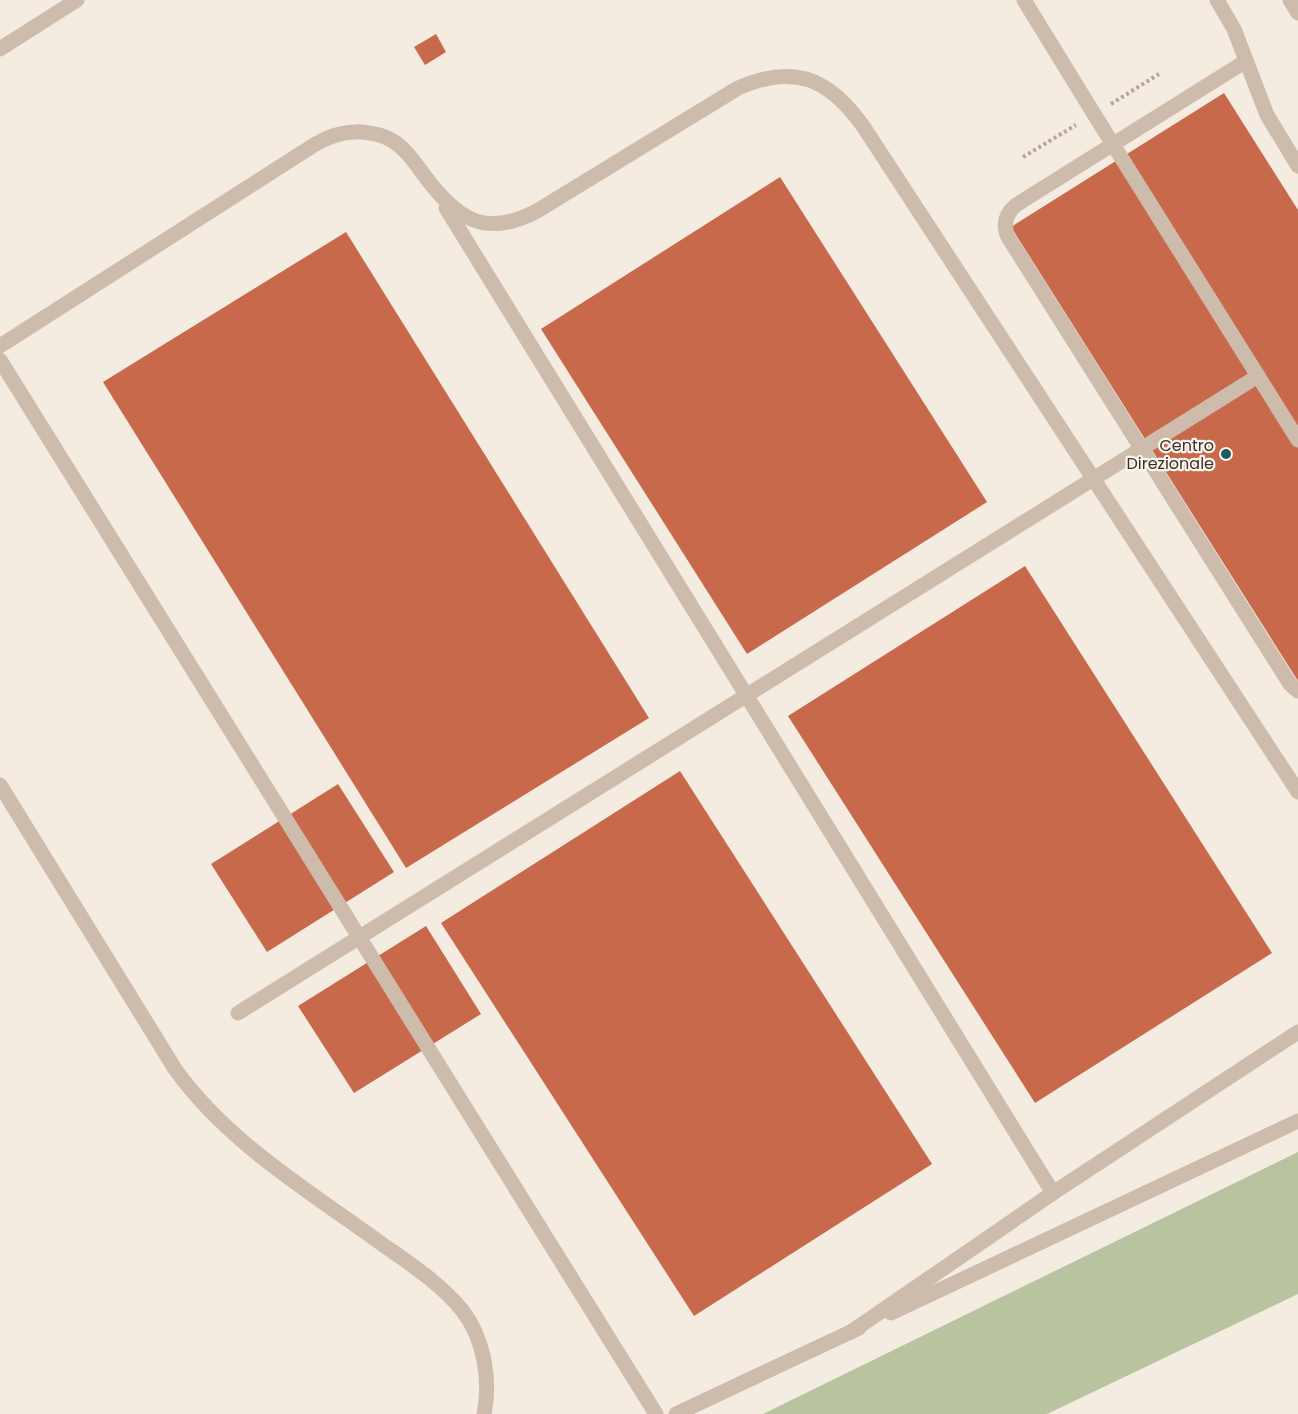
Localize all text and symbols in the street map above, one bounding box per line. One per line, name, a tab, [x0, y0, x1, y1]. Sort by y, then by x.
place label: Centro Direzionale	[1126, 434, 1214, 475]
marker: Centro Direzionale	[1219, 447, 1233, 461]

